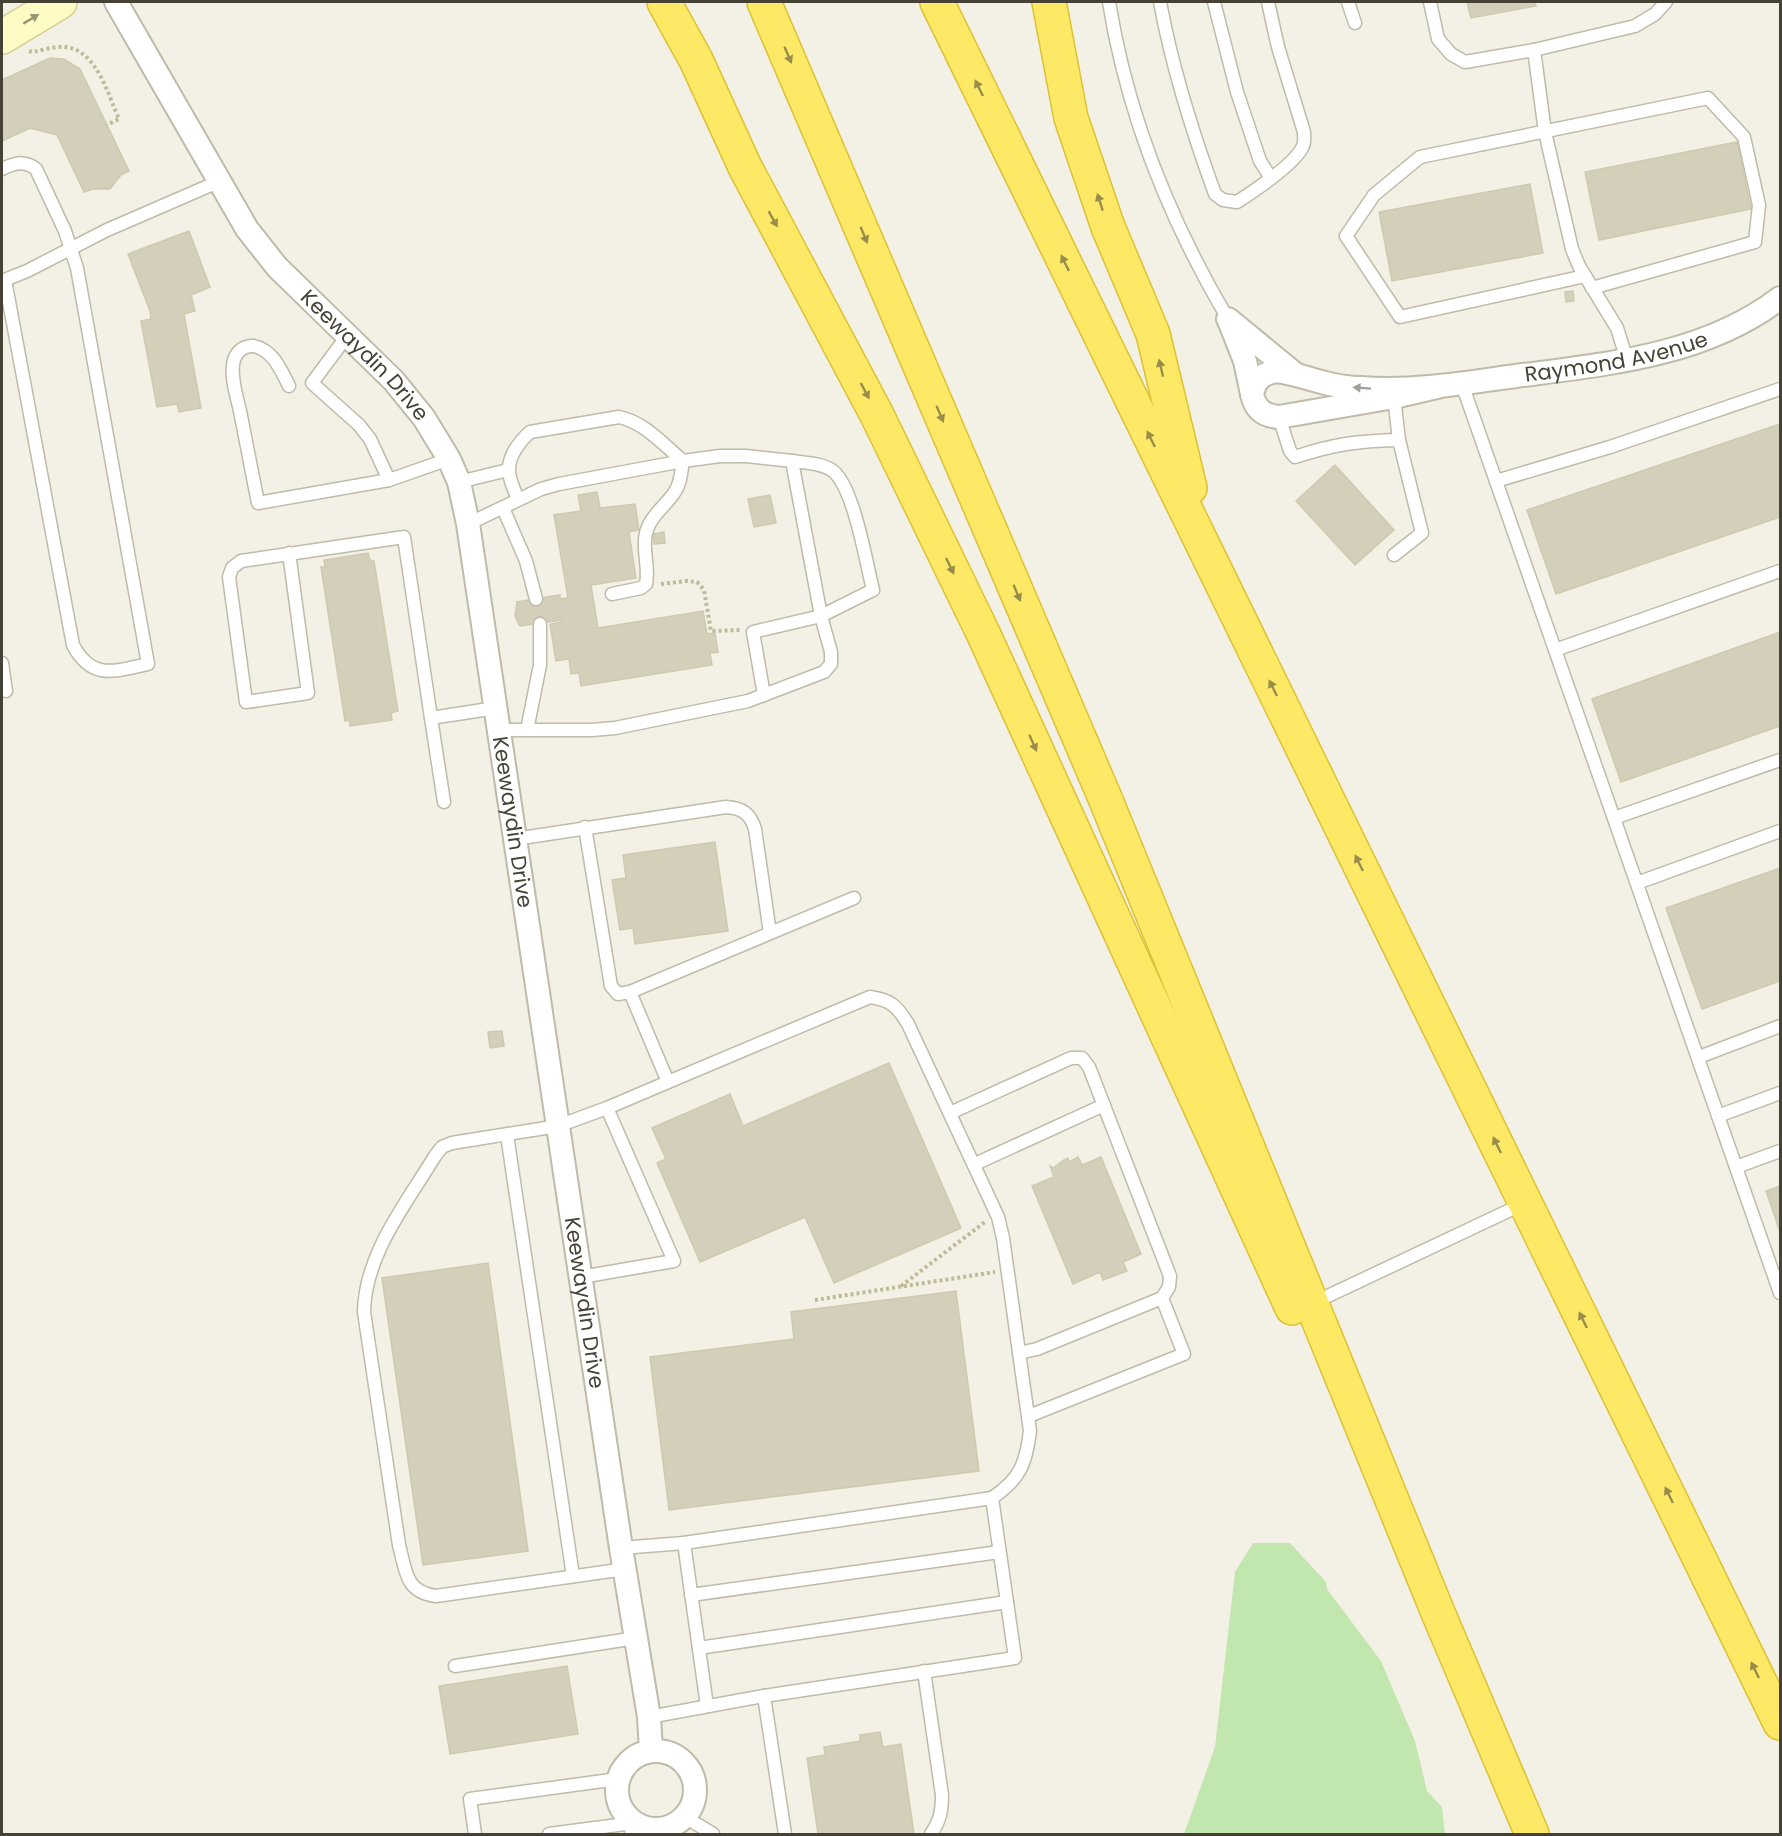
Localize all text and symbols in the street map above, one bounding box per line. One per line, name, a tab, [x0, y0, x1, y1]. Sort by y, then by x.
one-way arrow	[23, 14, 39, 25]
one-way arrow	[784, 46, 793, 64]
one-way arrow	[975, 80, 984, 97]
one-way arrow	[1094, 193, 1104, 211]
one-way arrow	[768, 211, 778, 228]
one-way arrow	[859, 226, 869, 244]
one-way arrow	[1060, 255, 1070, 272]
street label: Keewaydin Drive	[294, 283, 436, 427]
street label: Raymond Avenue	[1523, 324, 1712, 389]
one-way arrow	[1156, 359, 1166, 377]
one-way arrow	[860, 383, 870, 400]
one-way arrow	[1352, 384, 1371, 393]
one-way arrow	[935, 406, 945, 424]
one-way arrow	[1146, 430, 1156, 447]
one-way arrow	[946, 558, 955, 575]
one-way arrow	[1012, 585, 1022, 603]
one-way arrow	[1269, 680, 1278, 697]
street label: Keewaydin Drive	[486, 734, 540, 910]
one-way arrow	[1028, 734, 1038, 752]
one-way arrow	[1355, 855, 1364, 872]
one-way arrow	[1492, 1136, 1502, 1153]
street label: Keewaydin Drive	[558, 1215, 612, 1390]
one-way arrow	[1578, 1311, 1588, 1329]
one-way arrow	[1664, 1487, 1673, 1504]
one-way arrow	[1750, 1662, 1759, 1679]

